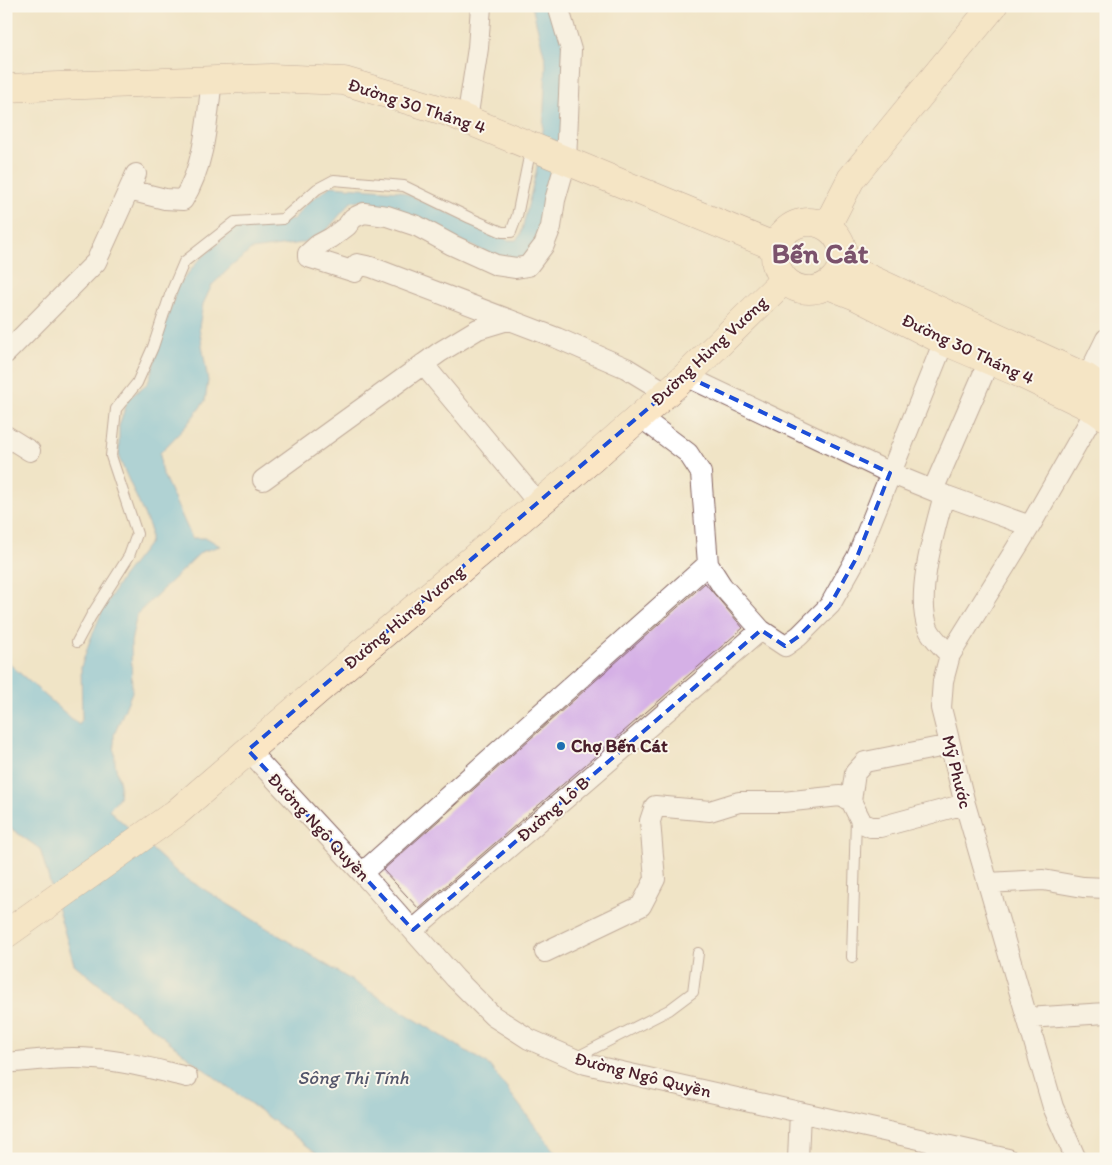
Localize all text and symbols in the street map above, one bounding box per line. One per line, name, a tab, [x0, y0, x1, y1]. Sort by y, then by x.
street label: Đường 30 Tháng 4	[345, 73, 489, 139]
district label: Bến Cát	[772, 236, 869, 270]
street label: Đường Hùng Vương	[646, 291, 772, 411]
street label: Đường 30 Tháng 4	[898, 309, 1038, 389]
street label: Đường Hùng Vương	[339, 559, 470, 674]
street label: Mỹ Phước	[937, 733, 977, 811]
place label: Chợ Bến Cát	[571, 735, 668, 757]
marker: Chợ Bến Cát	[555, 740, 567, 752]
street label: Đường Ngô Quyền	[263, 768, 375, 886]
street label: Đường Lô B	[512, 771, 594, 847]
street label: Đường Ngô Quyền	[572, 1047, 714, 1103]
water label: Sông Thị Tính	[298, 1066, 409, 1089]

